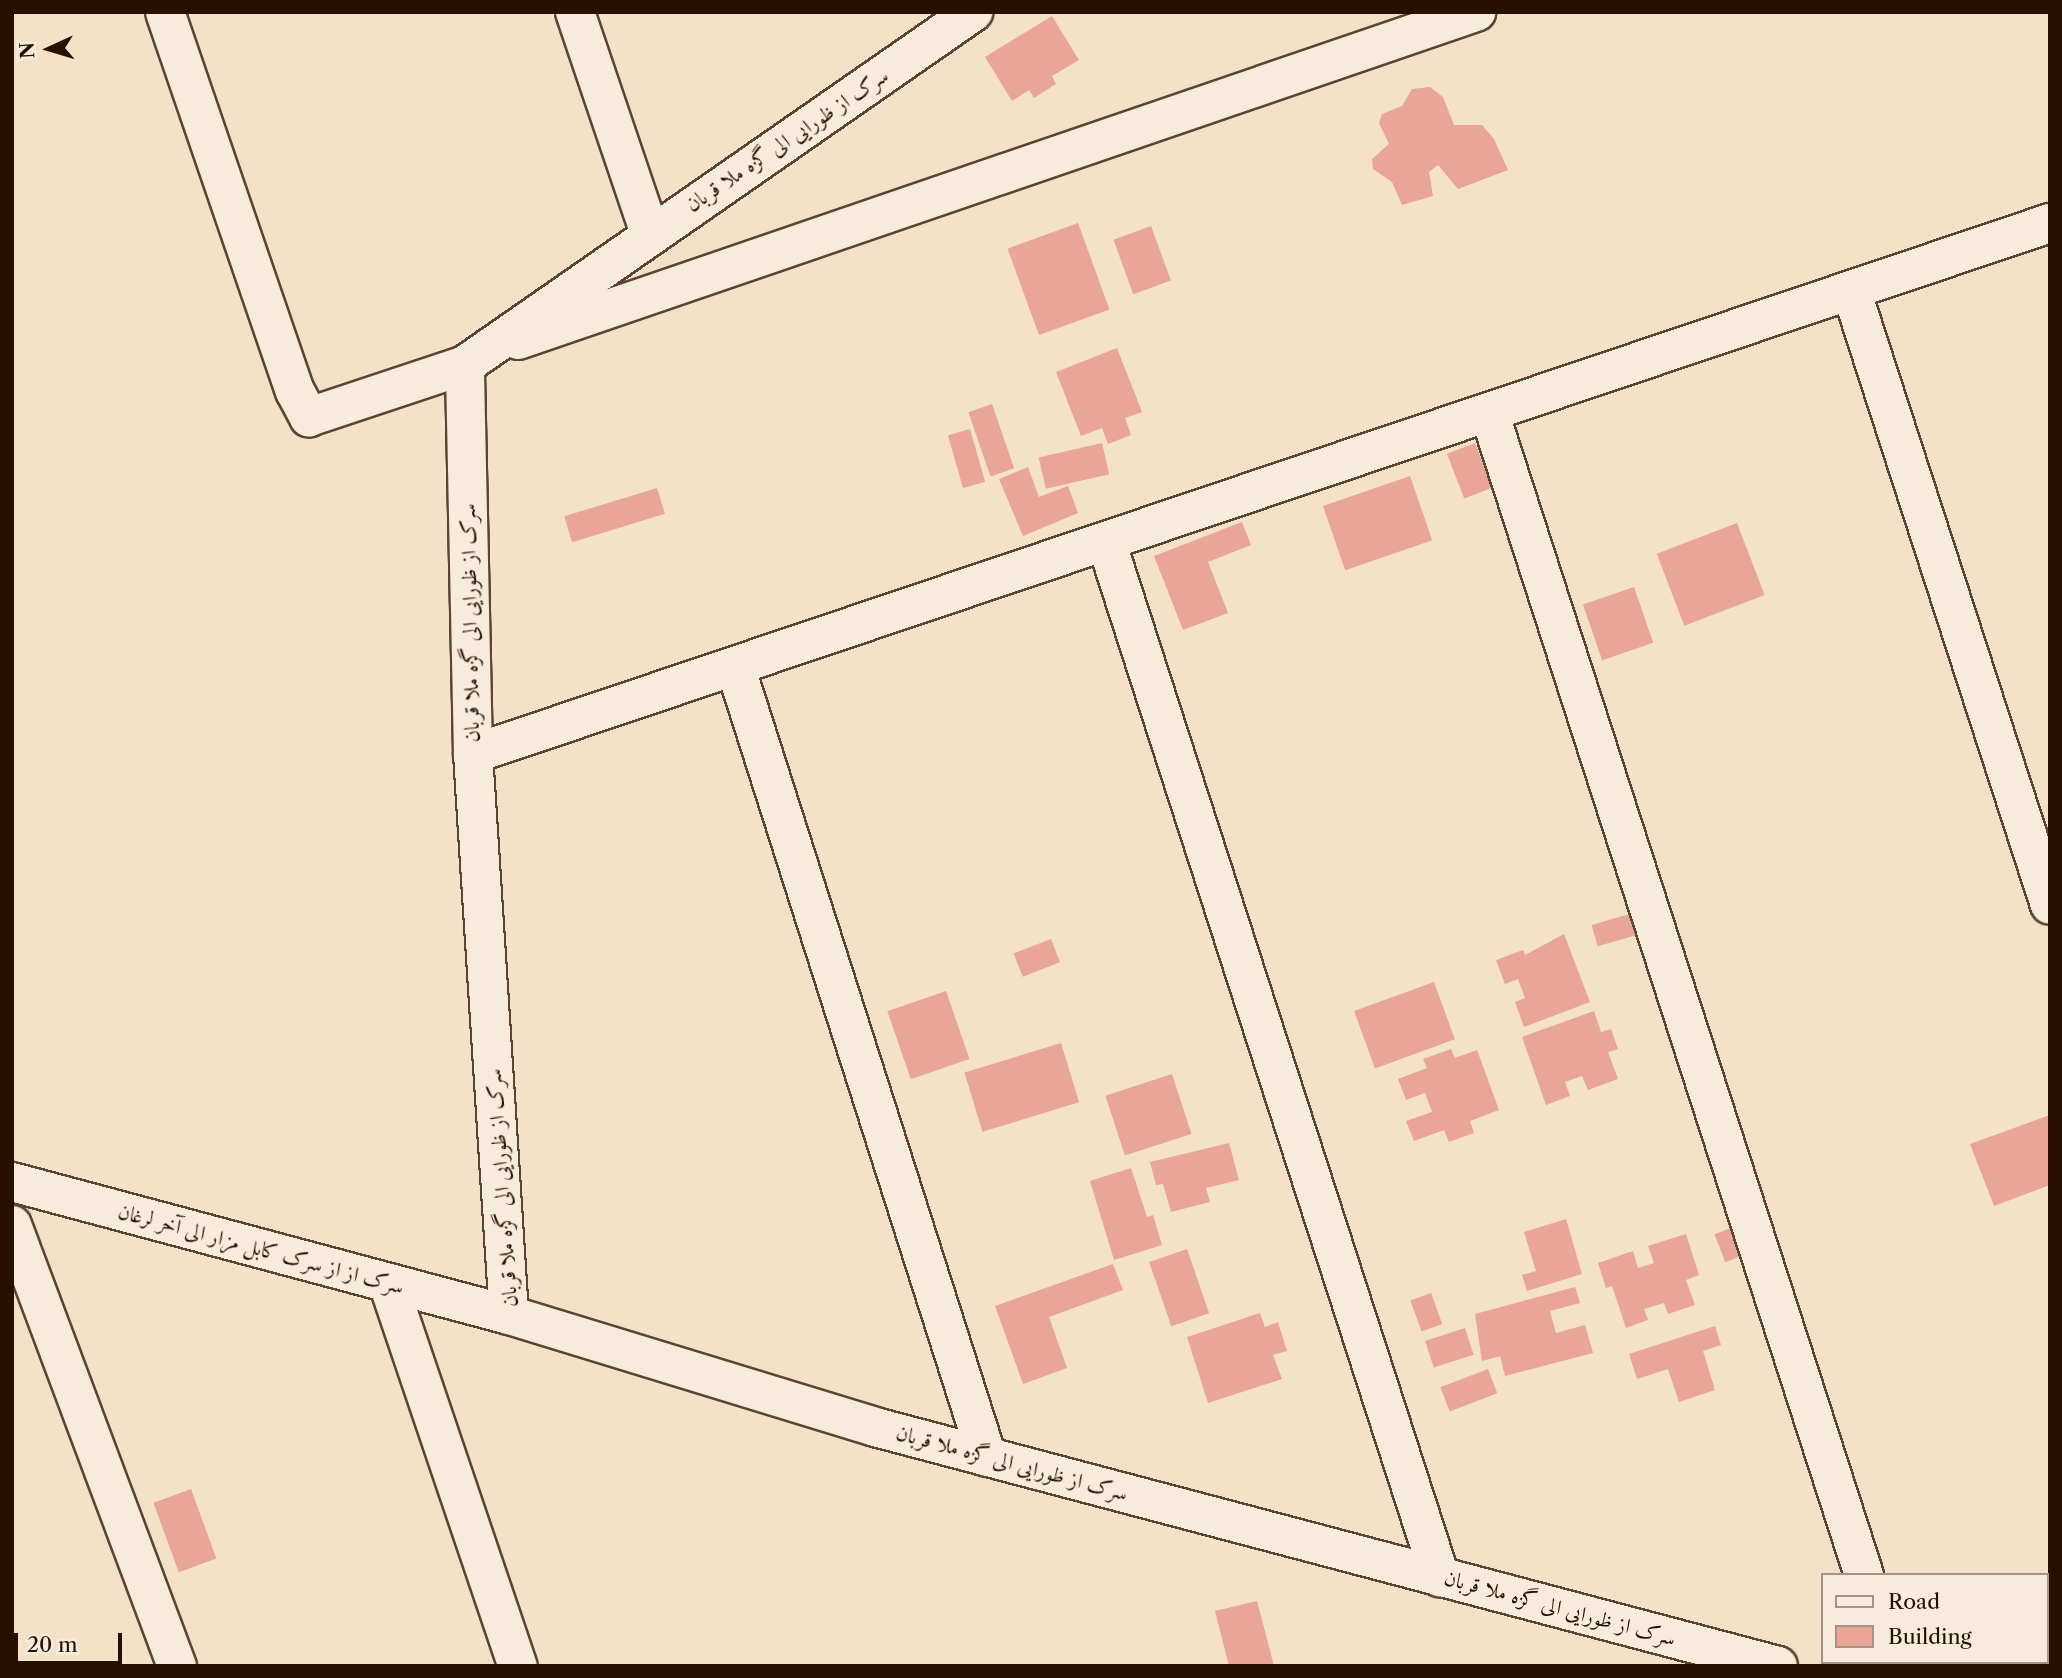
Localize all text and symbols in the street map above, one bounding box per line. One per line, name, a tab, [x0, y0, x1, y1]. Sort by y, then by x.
north arrow	[14, 14, 84, 84]
text: N	[16, 41, 40, 60]
street label: سرک از ظورایی الی گزه ملا قربان	[681, 63, 893, 217]
street label: سرک از ظورایی الی گزه ملا قربان	[455, 503, 485, 743]
street label: سرک از ظورایی الی گزه ملا قربان	[481, 1068, 523, 1308]
street label: سرک از از سرک کابل مزار الی آخر لرغان	[115, 1199, 407, 1299]
street label: سرک از ظورایی الی گزه ملا قربان	[893, 1420, 1131, 1506]
street label: سرک از ظورایی الی گزه ملا قربان	[1441, 1565, 1679, 1651]
legend	[1820, 1573, 2048, 1664]
text: Road	[1888, 1589, 1940, 1614]
scale bar	[18, 1618, 126, 1662]
text: Building	[1888, 1624, 1972, 1649]
text: 20 m	[27, 1632, 78, 1657]

